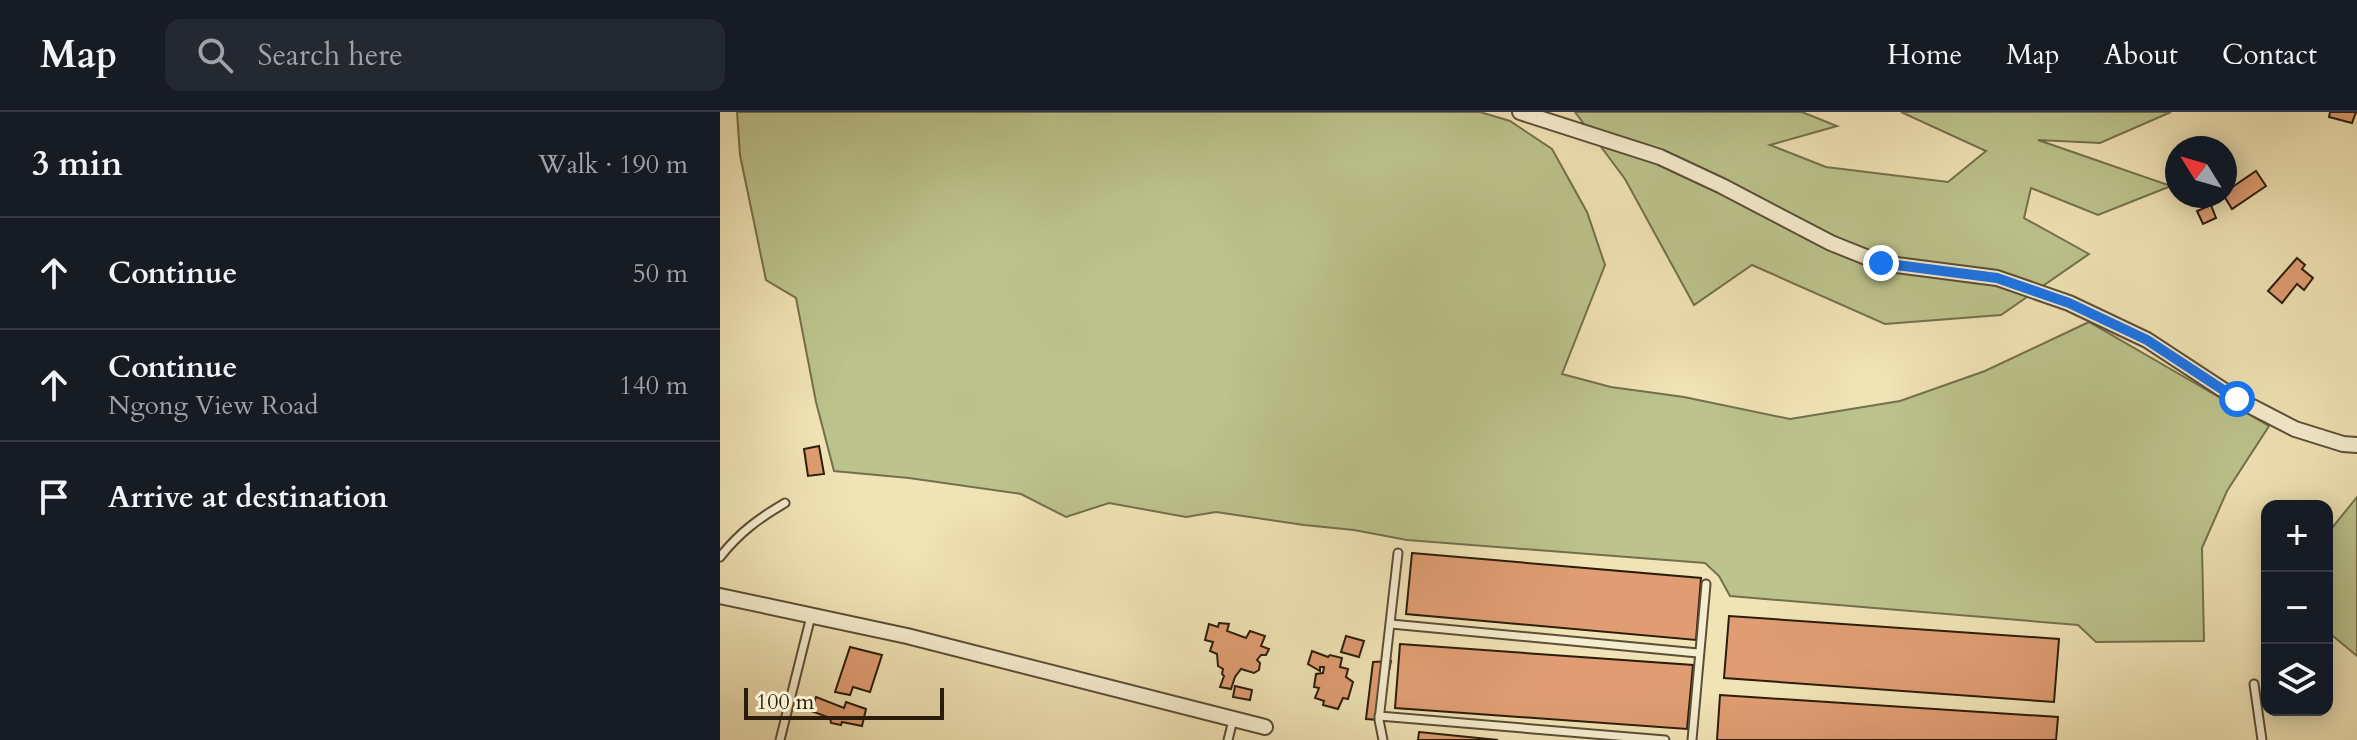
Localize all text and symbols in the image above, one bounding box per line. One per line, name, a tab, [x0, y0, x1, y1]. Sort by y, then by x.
search box	[165, 19, 725, 91]
text: Map	[40, 29, 117, 81]
icon: search	[193, 33, 237, 77]
text: Search here	[257, 35, 403, 76]
text: Home	[1887, 36, 1962, 74]
text: Map	[2006, 36, 2060, 74]
text: About	[2104, 36, 2178, 74]
text: Contact	[2222, 36, 2317, 74]
north arrow	[2165, 136, 2237, 208]
text: 3 min	[32, 141, 123, 187]
text: Walk · 190 m	[538, 147, 688, 182]
route end	[1863, 245, 1899, 281]
icon: ahead	[32, 251, 76, 295]
text: Continue	[108, 253, 237, 294]
text: 50 m	[632, 256, 688, 291]
text: Continue	[108, 347, 237, 388]
icon: ahead	[32, 363, 76, 407]
text: 140 m	[619, 368, 688, 403]
route start	[2219, 381, 2255, 417]
text: Ngong View Road	[108, 388, 318, 423]
icon: arrive	[32, 475, 76, 519]
text: Arrive at destination	[108, 477, 388, 518]
map controls	[2261, 500, 2333, 716]
button: +	[2261, 500, 2333, 572]
button: −	[2261, 572, 2333, 644]
button: layers	[2261, 644, 2333, 716]
scale bar	[744, 684, 944, 720]
text: 100 m	[756, 687, 814, 717]

